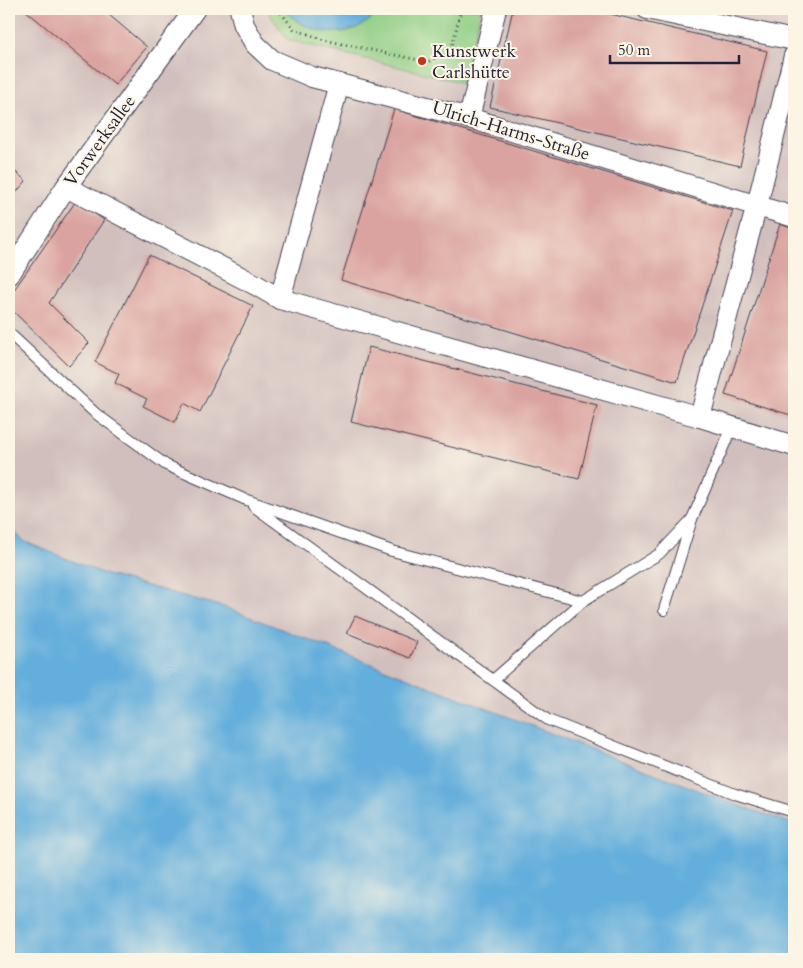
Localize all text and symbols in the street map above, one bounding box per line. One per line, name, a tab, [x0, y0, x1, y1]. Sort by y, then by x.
scale bar	[610, 32, 739, 64]
place label: Kunstwerk Carlshütte	[432, 39, 516, 85]
text: 50 m	[618, 40, 650, 60]
marker: Kunstwerk Carlshütte	[416, 55, 428, 67]
street label: Vorwerksallee	[58, 90, 142, 192]
street label: Ulrich-Harms-Straße	[429, 95, 593, 167]

